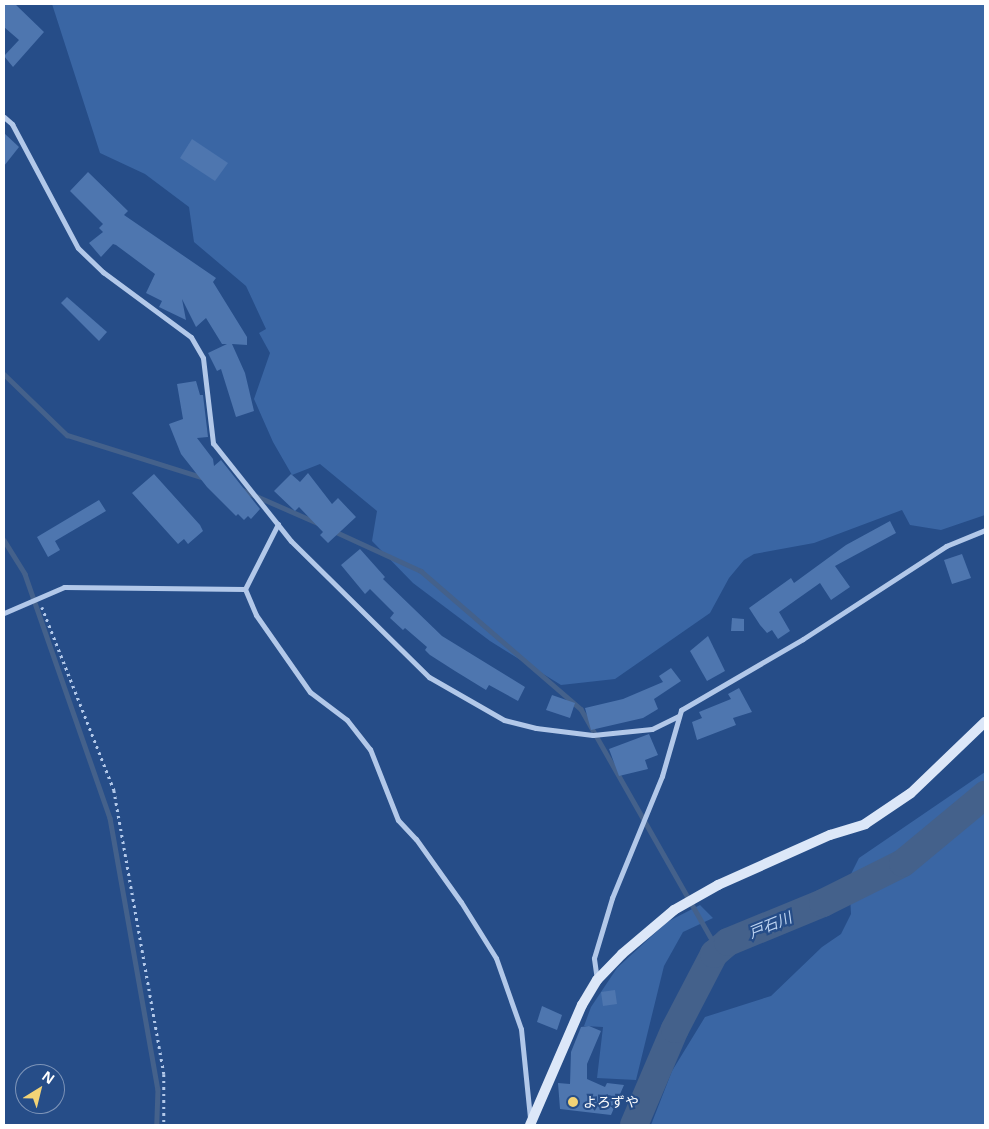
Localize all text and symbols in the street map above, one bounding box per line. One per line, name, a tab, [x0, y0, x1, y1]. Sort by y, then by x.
water label: 戸石川	[746, 908, 794, 942]
north arrow	[15, 1064, 65, 1114]
text: N	[38, 1066, 59, 1088]
place label: よろずや	[583, 1094, 639, 1110]
marker: よろずや	[567, 1096, 579, 1108]

